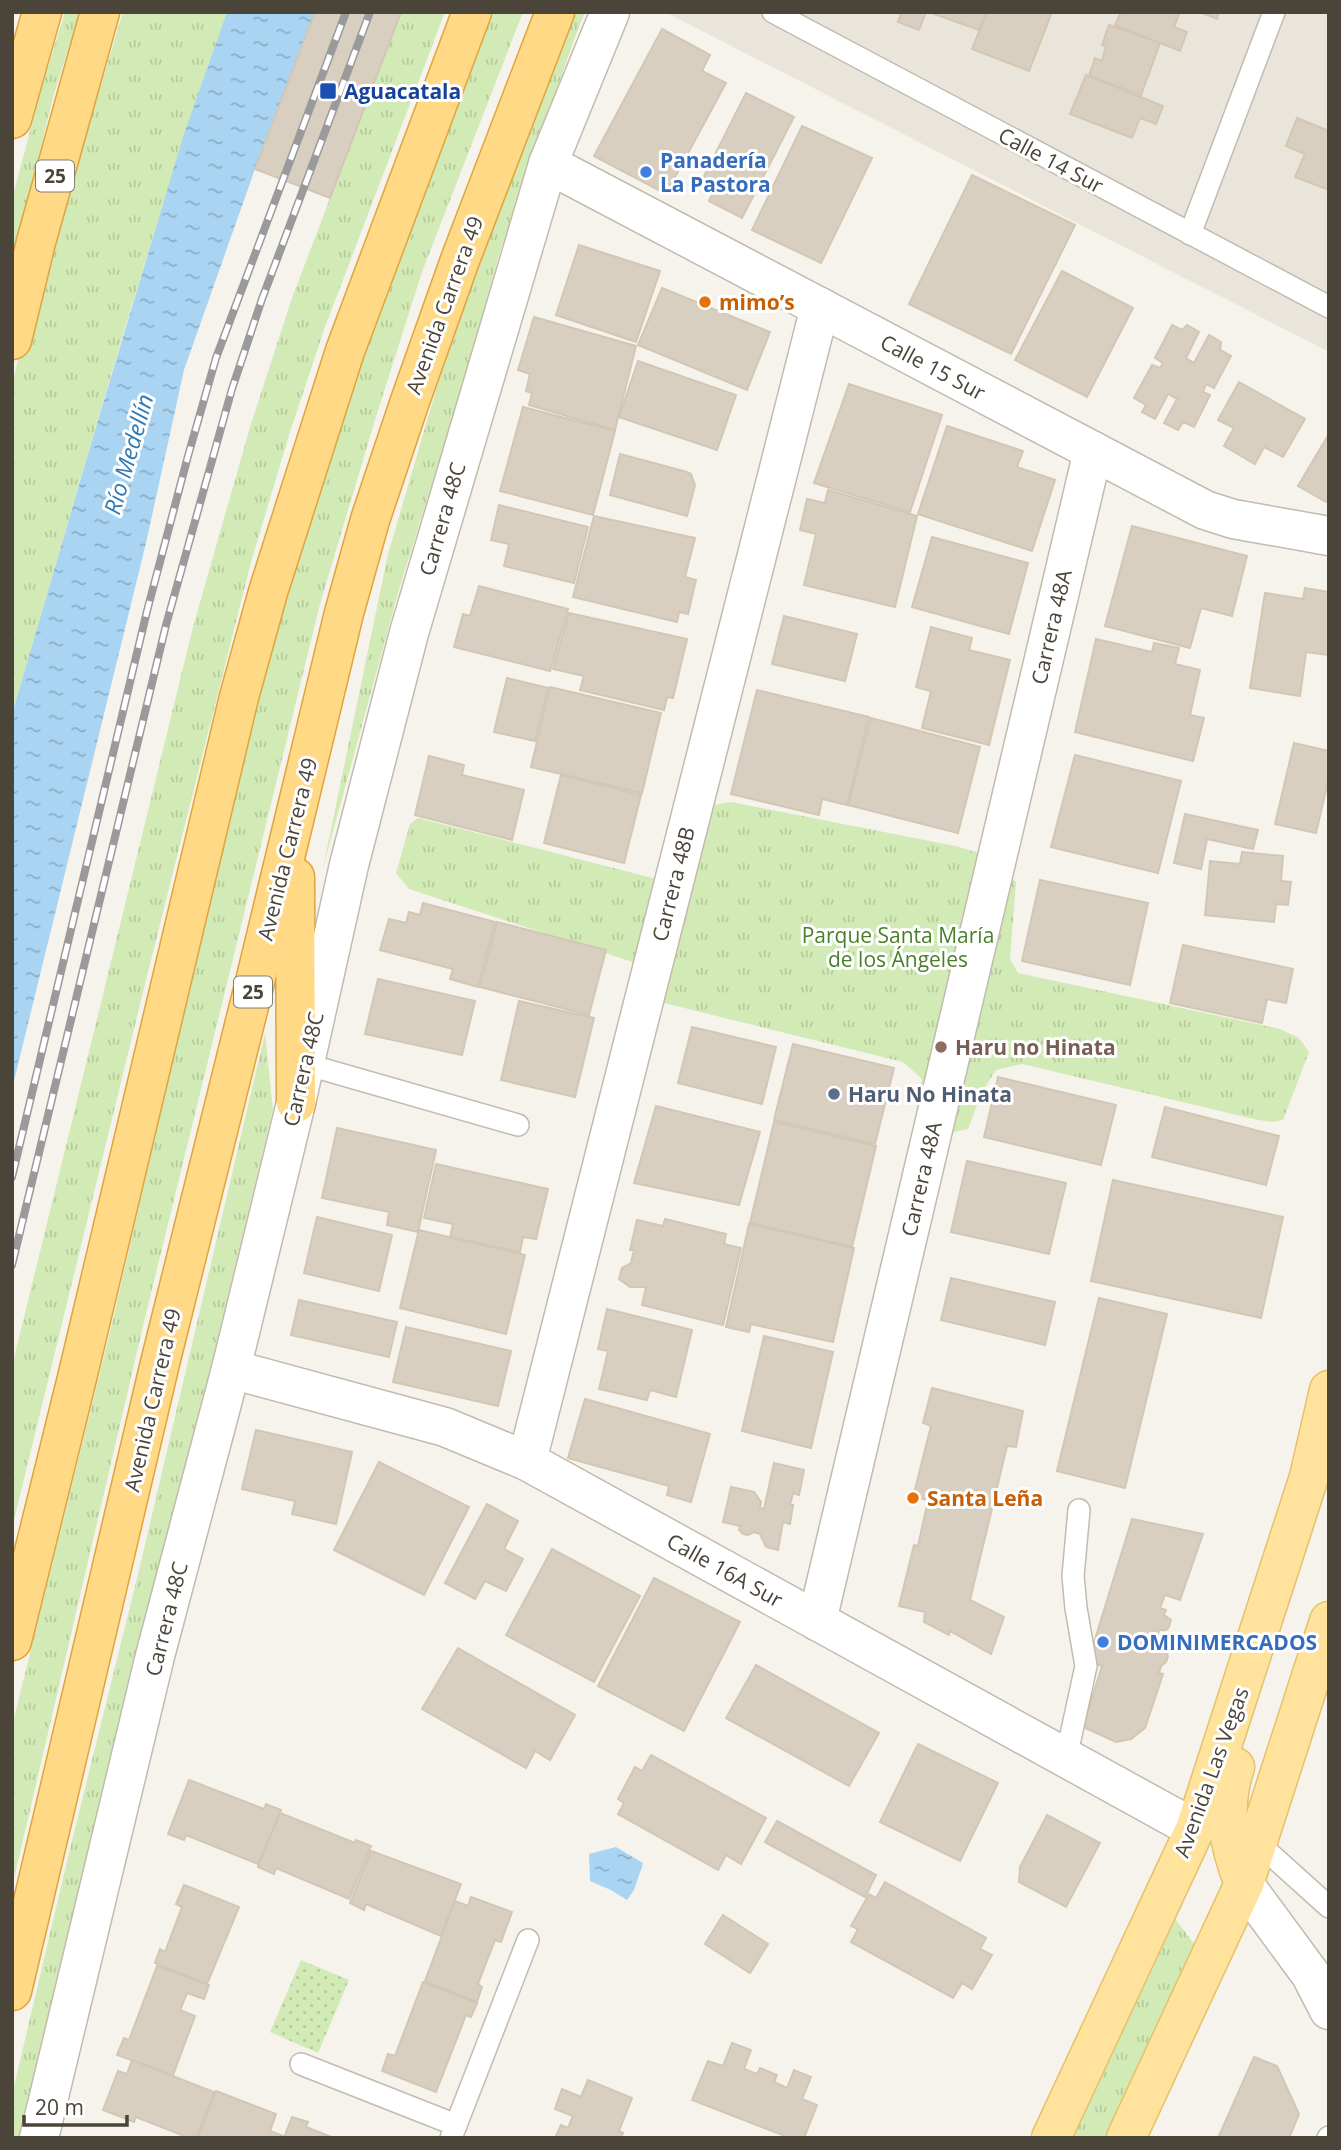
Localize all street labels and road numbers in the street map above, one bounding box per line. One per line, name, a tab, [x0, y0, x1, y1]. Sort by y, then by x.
street label: Calle 14 Sur	[994, 121, 1109, 200]
road number: 25	[36, 160, 74, 192]
street label: Avenida Carrera 49	[399, 212, 489, 398]
street label: Calle 15 Sur	[876, 328, 991, 407]
street label: Carrera 48C	[412, 459, 472, 579]
street label: Carrera 48A	[1024, 566, 1078, 687]
street label: Avenida Carrera 49	[251, 755, 323, 943]
street label: Carrera 48B	[645, 824, 701, 944]
road number: 25	[234, 976, 272, 1008]
street label: Carrera 48C	[276, 1009, 330, 1129]
street label: Carrera 48A	[894, 1118, 948, 1239]
street label: Avenida Carrera 49	[117, 1306, 187, 1494]
street label: Calle 16A Sur	[662, 1527, 788, 1614]
street label: Carrera 48C	[138, 1559, 194, 1679]
street label: Avenida Las Vegas	[1167, 1683, 1255, 1861]

